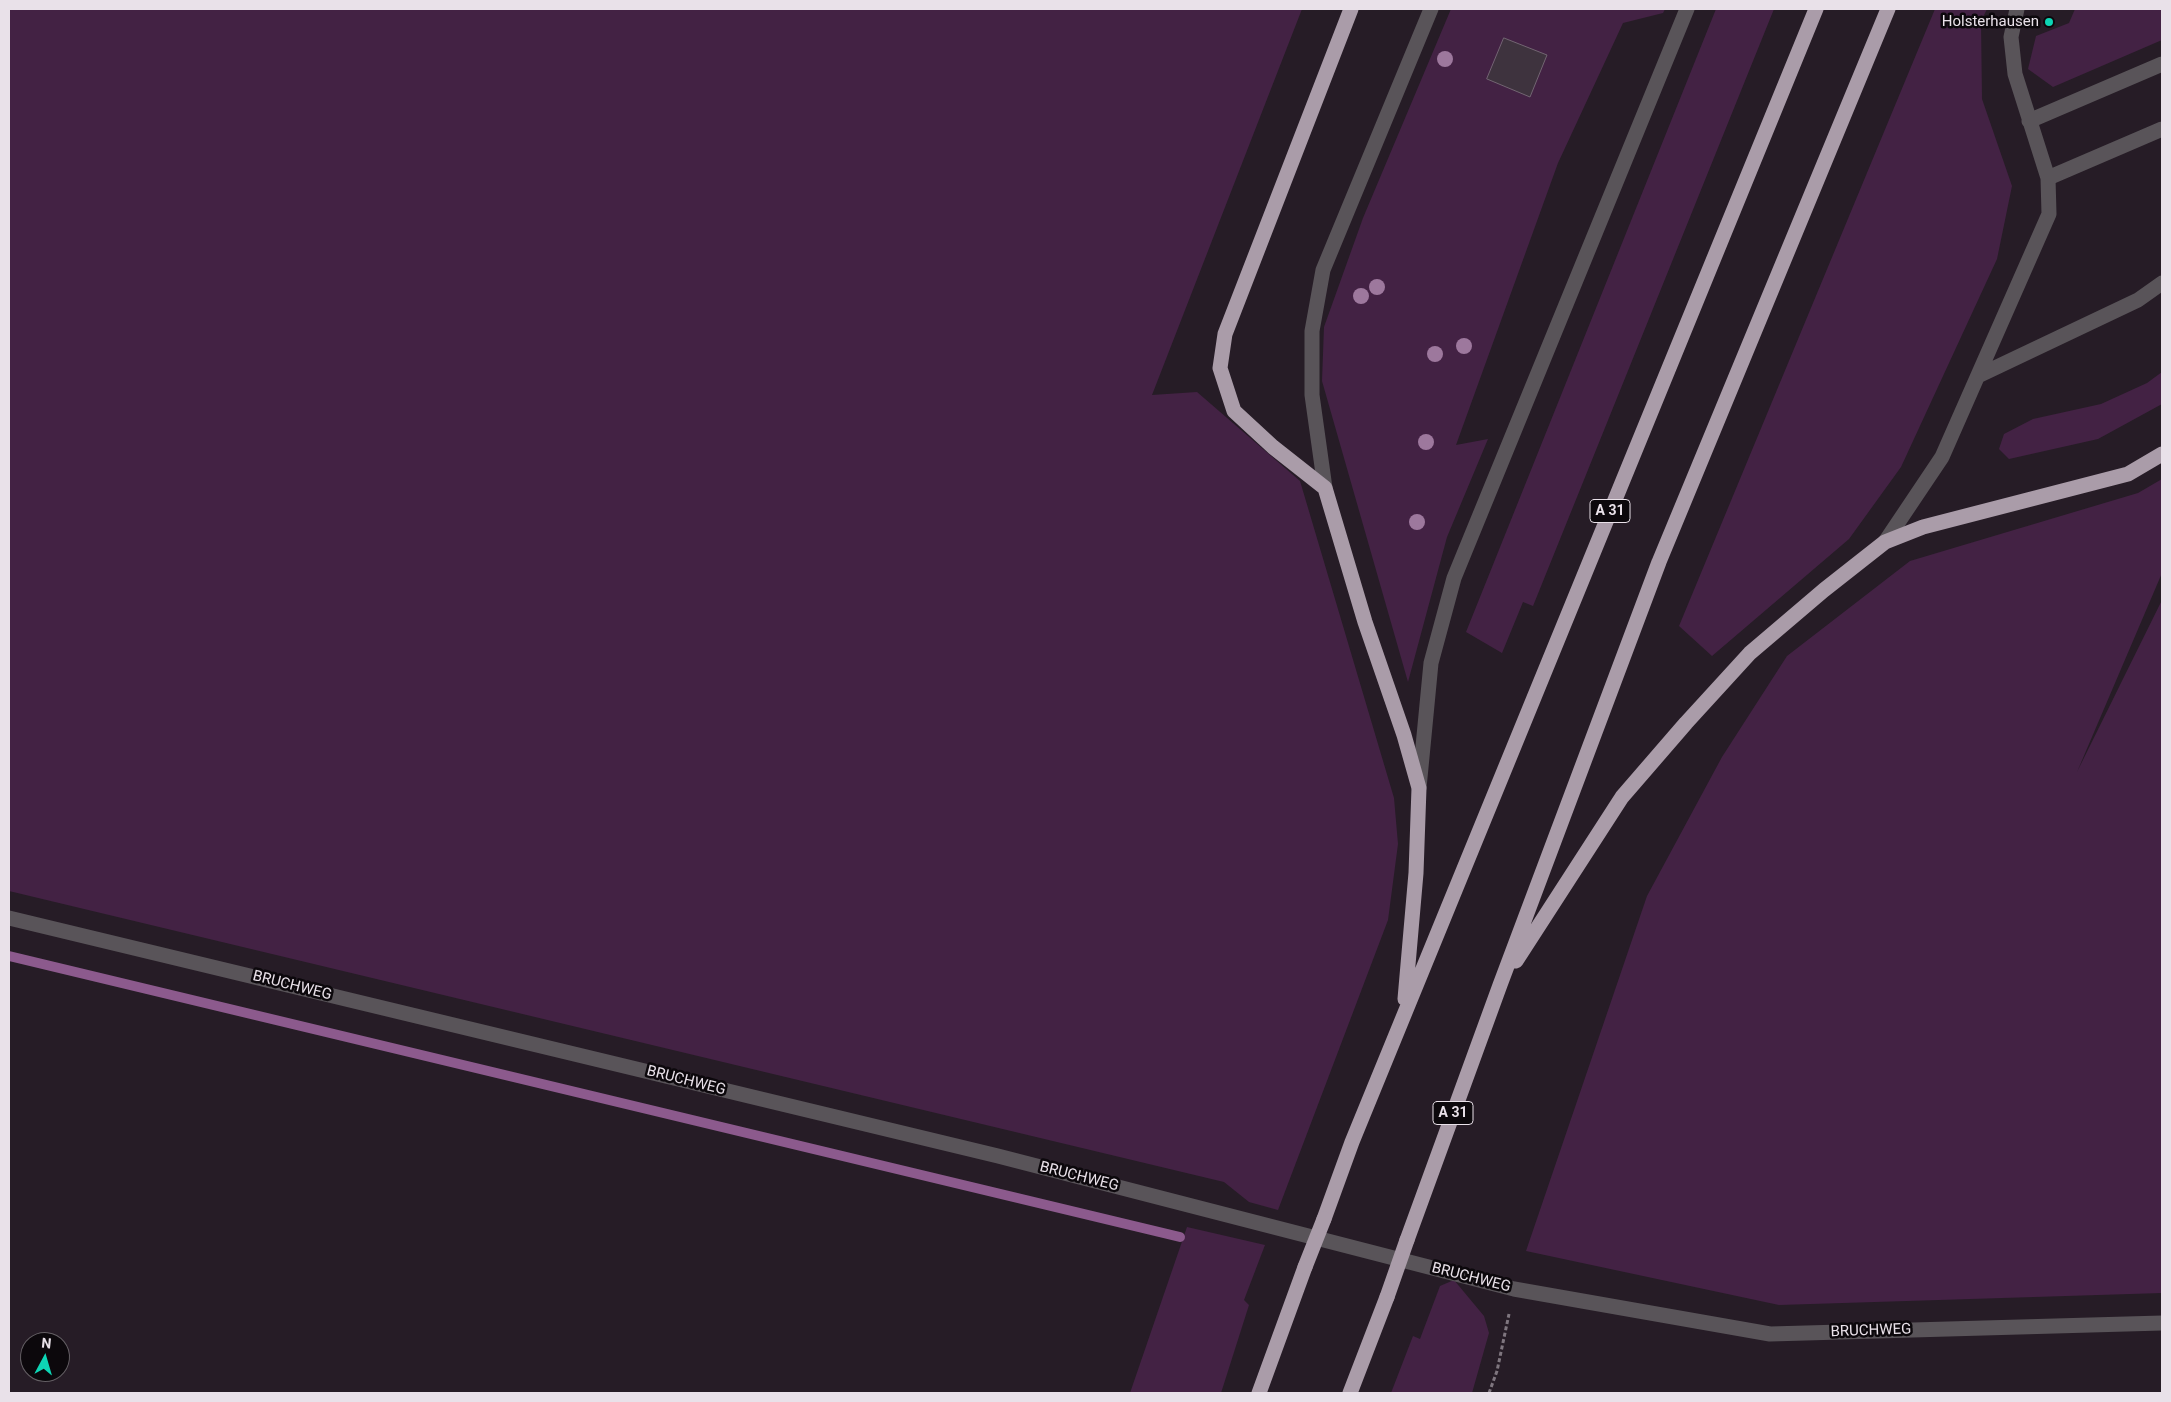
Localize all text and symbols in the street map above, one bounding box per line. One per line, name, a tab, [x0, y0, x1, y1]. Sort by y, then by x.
place label: Holsterhausen	[1942, 13, 2039, 31]
marker: Holsterhausen	[2043, 16, 2055, 28]
road number: A 31	[1590, 500, 1630, 522]
street label: BRUCHWEG	[251, 967, 333, 1005]
street label: BRUCHWEG	[645, 1062, 727, 1100]
road number: A 31	[1433, 1102, 1473, 1124]
street label: BRUCHWEG	[1038, 1158, 1120, 1196]
street label: BRUCHWEG	[1430, 1259, 1512, 1297]
street label: BRUCHWEG	[1830, 1321, 1912, 1341]
north arrow	[20, 1332, 70, 1382]
text: N	[41, 1335, 52, 1352]

